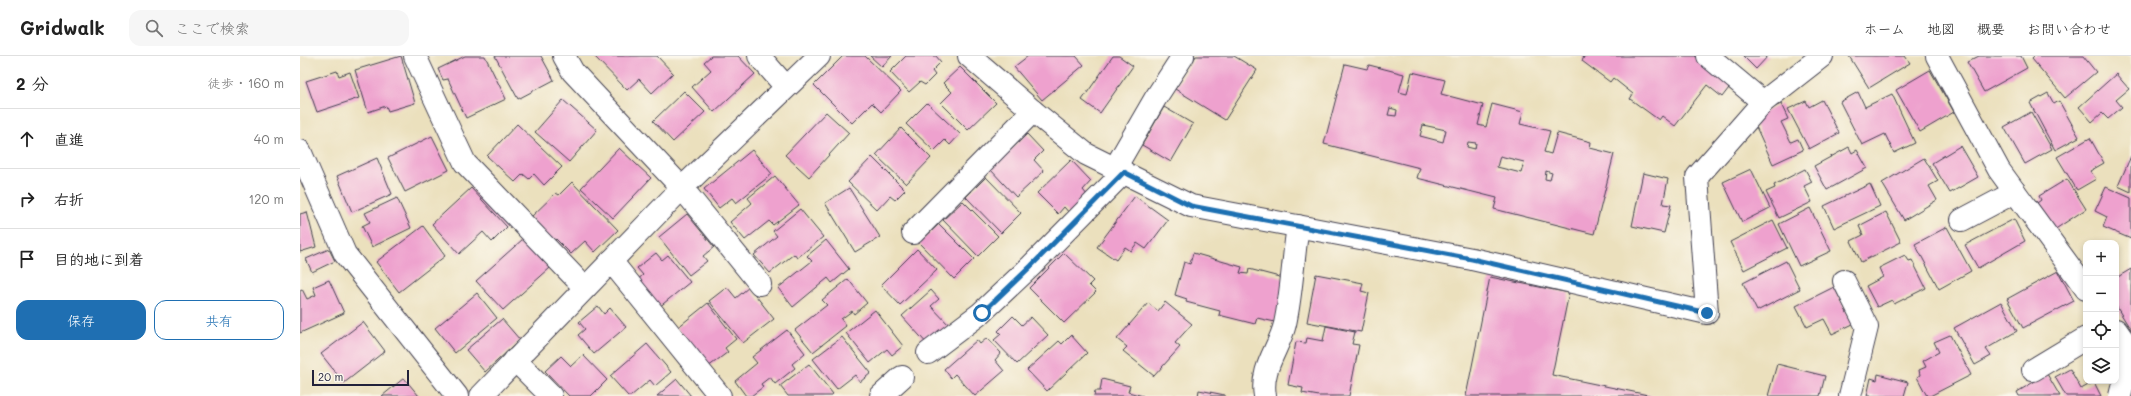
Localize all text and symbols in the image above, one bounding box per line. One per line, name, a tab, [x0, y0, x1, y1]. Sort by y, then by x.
search box	[129, 10, 409, 46]
text: Gridwalk	[20, 15, 105, 40]
icon: search	[143, 17, 165, 39]
text: ここで検索	[175, 18, 250, 38]
text: ホーム	[1864, 19, 1905, 38]
text: 地図	[1927, 19, 1955, 38]
text: 概要	[1977, 19, 2005, 38]
text: お問い合わせ	[2027, 19, 2111, 38]
text: 2 分	[16, 72, 49, 94]
text: 徒歩 · 160 m	[208, 74, 284, 91]
icon: ahead	[16, 128, 38, 150]
text: 直進	[54, 129, 84, 149]
text: 40 m	[254, 130, 284, 147]
icon: right	[16, 188, 38, 210]
text: 右折	[54, 189, 84, 209]
text: 120 m	[248, 190, 284, 207]
map controls	[2083, 240, 2119, 384]
button: +	[2083, 240, 2119, 276]
icon: arrive	[16, 248, 38, 270]
text: 目的地に到着	[54, 249, 144, 269]
button: −	[2083, 276, 2119, 312]
button: 保存	[16, 300, 146, 340]
button: 共有	[154, 300, 284, 340]
route start	[973, 304, 991, 322]
route end	[1698, 304, 1716, 322]
button: locate	[2083, 312, 2119, 348]
button: layers	[2083, 348, 2119, 384]
scale bar	[312, 368, 409, 387]
text: 20 m	[318, 369, 343, 384]

